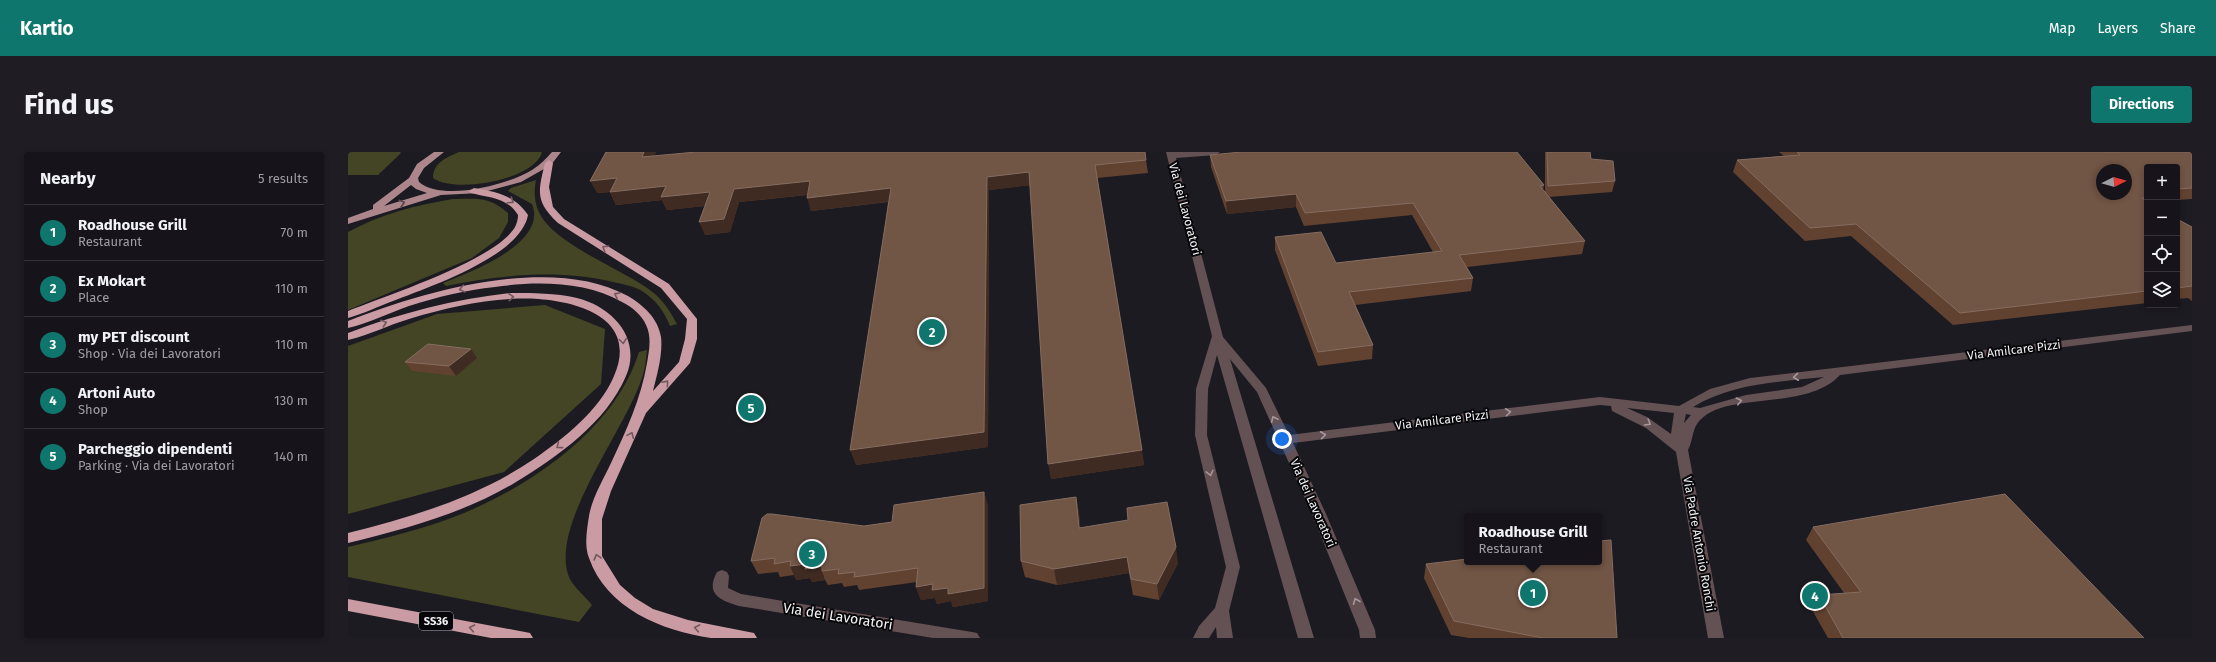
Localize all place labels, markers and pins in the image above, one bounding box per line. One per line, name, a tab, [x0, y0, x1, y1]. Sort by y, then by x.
pin: 2	[919, 317, 945, 347]
pin: 5	[738, 393, 764, 423]
pin: 3	[799, 539, 825, 569]
pin: 1	[1520, 578, 1546, 608]
pin: 4	[1802, 581, 1828, 611]

